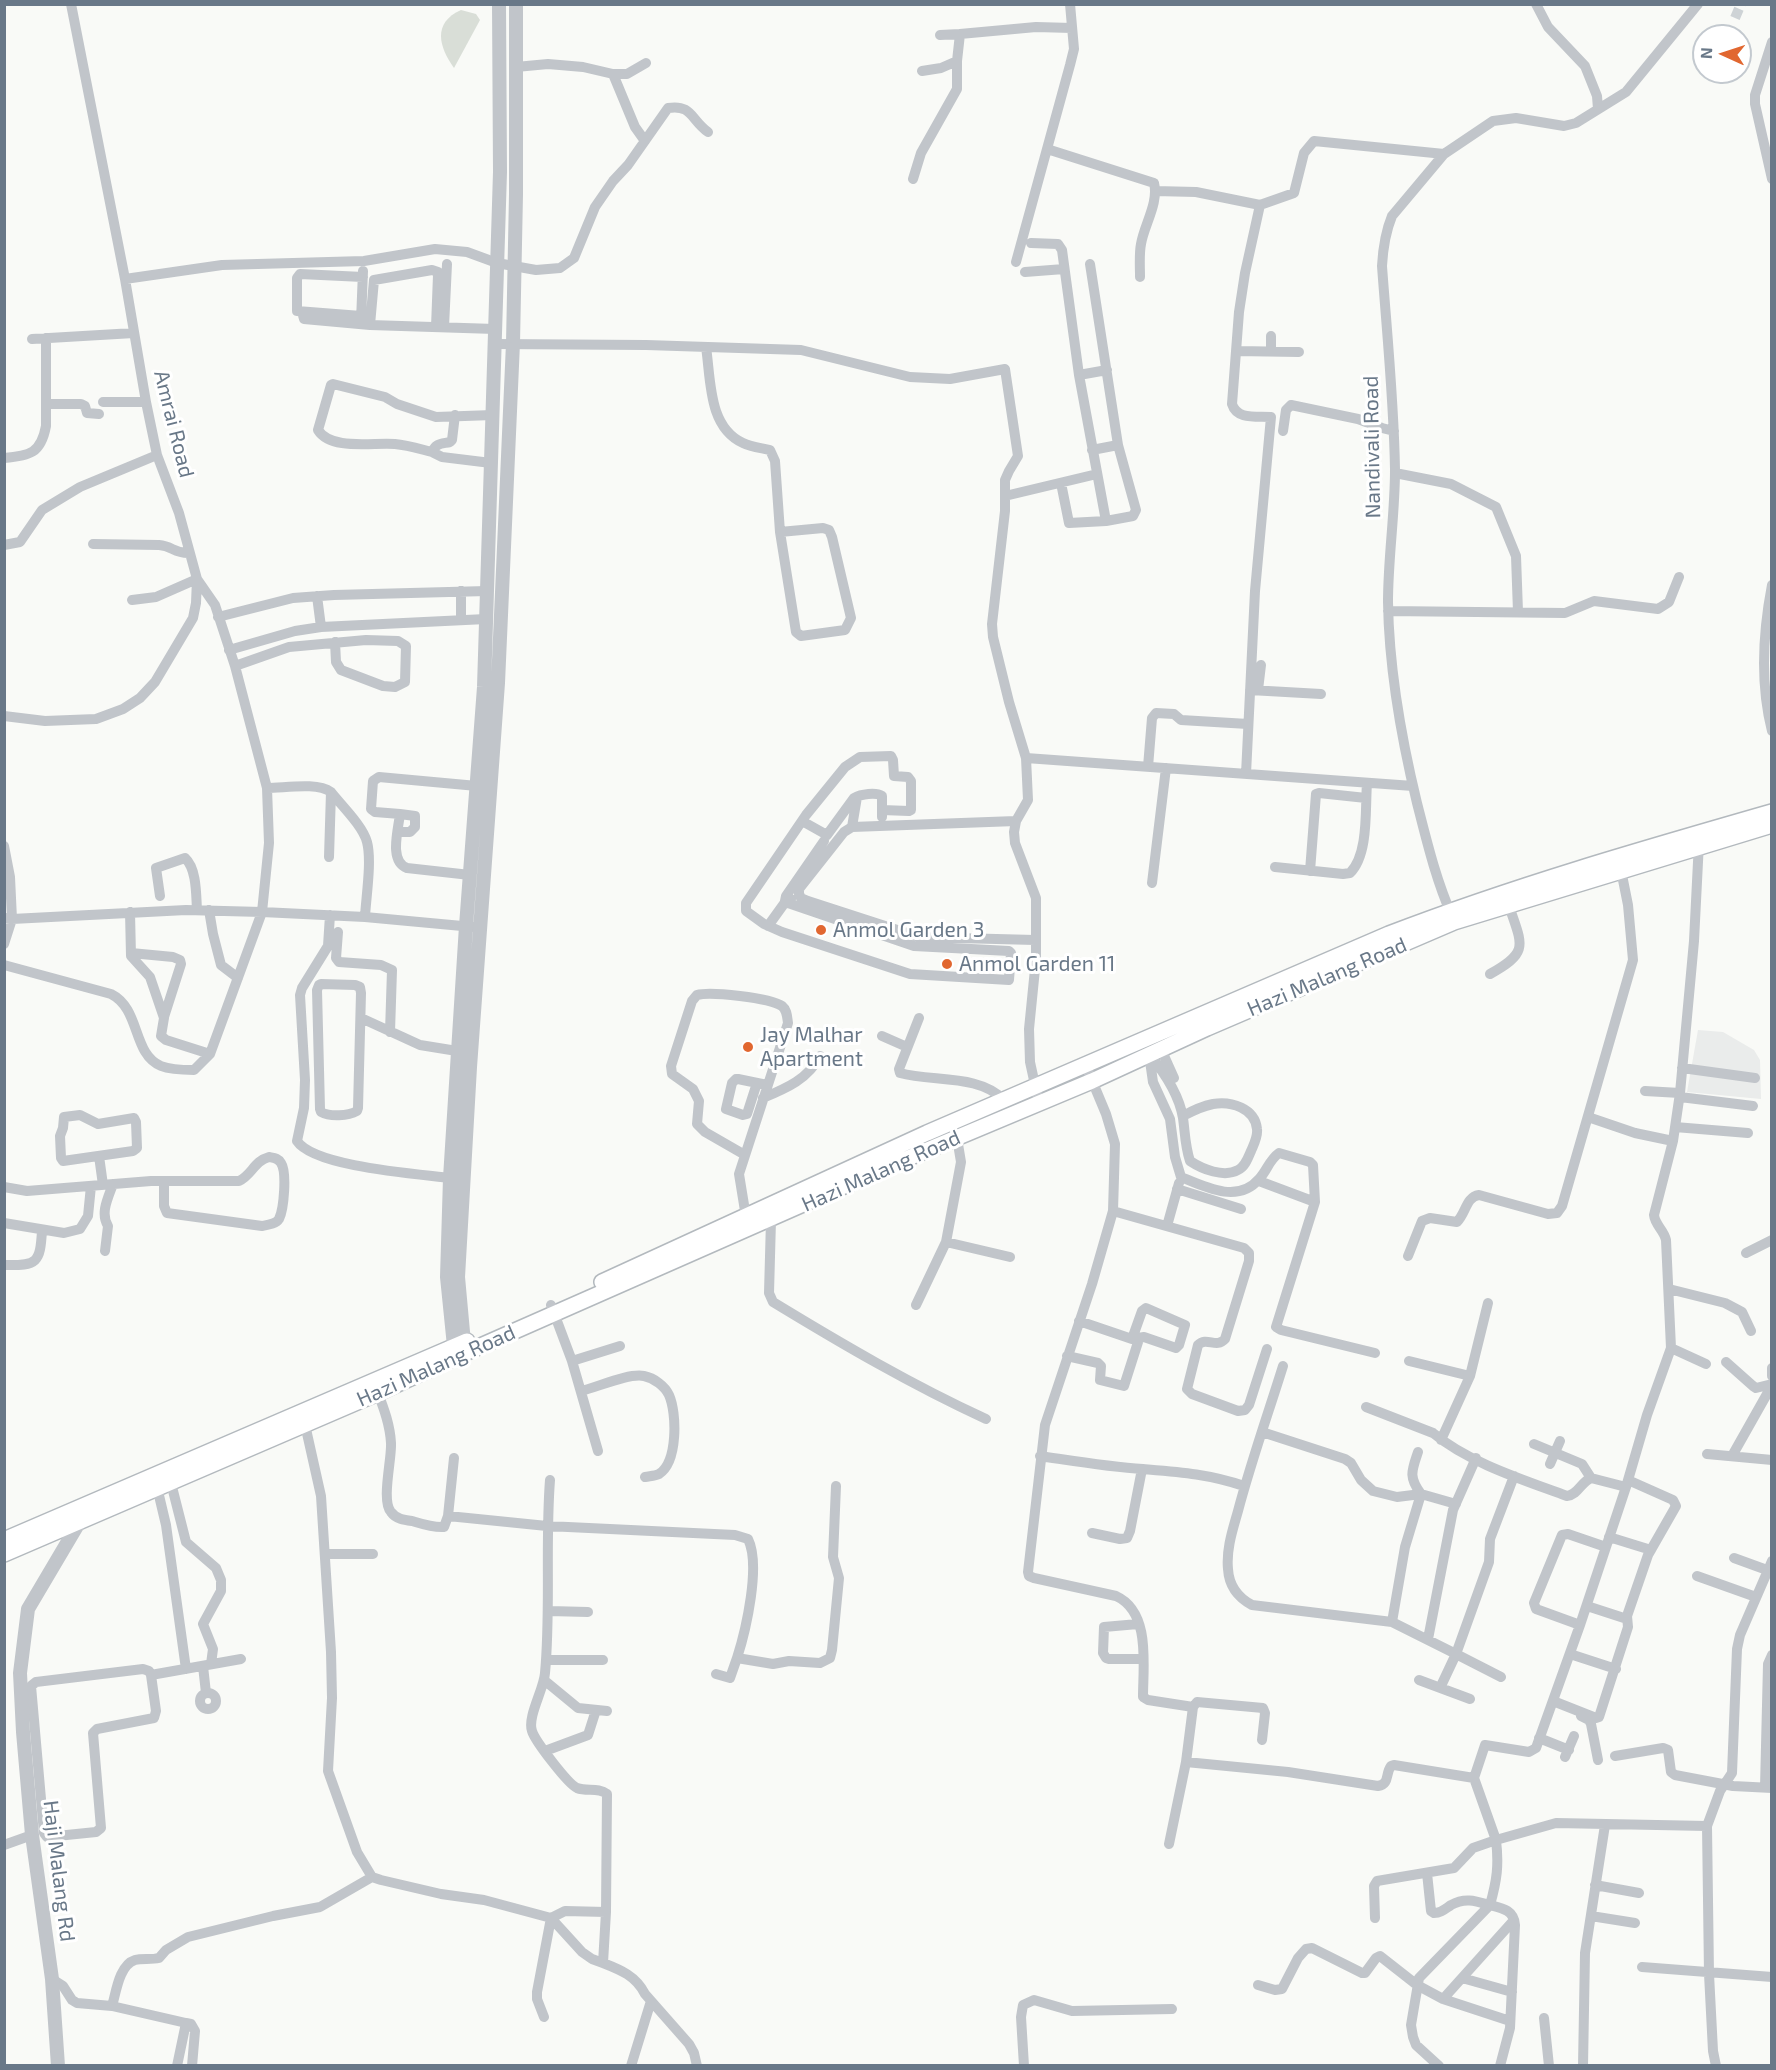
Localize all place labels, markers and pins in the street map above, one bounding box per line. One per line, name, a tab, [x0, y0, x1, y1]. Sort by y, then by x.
place label: Anmol Garden 3	[833, 917, 984, 943]
marker: Anmol Garden 3	[814, 923, 828, 937]
place label: Anmol Garden 11	[959, 951, 1115, 977]
marker: Anmol Garden 11	[940, 957, 954, 971]
place label: Jay Malhar Apartment	[760, 1022, 863, 1072]
marker: Jay Malhar Apartment	[741, 1040, 755, 1054]

